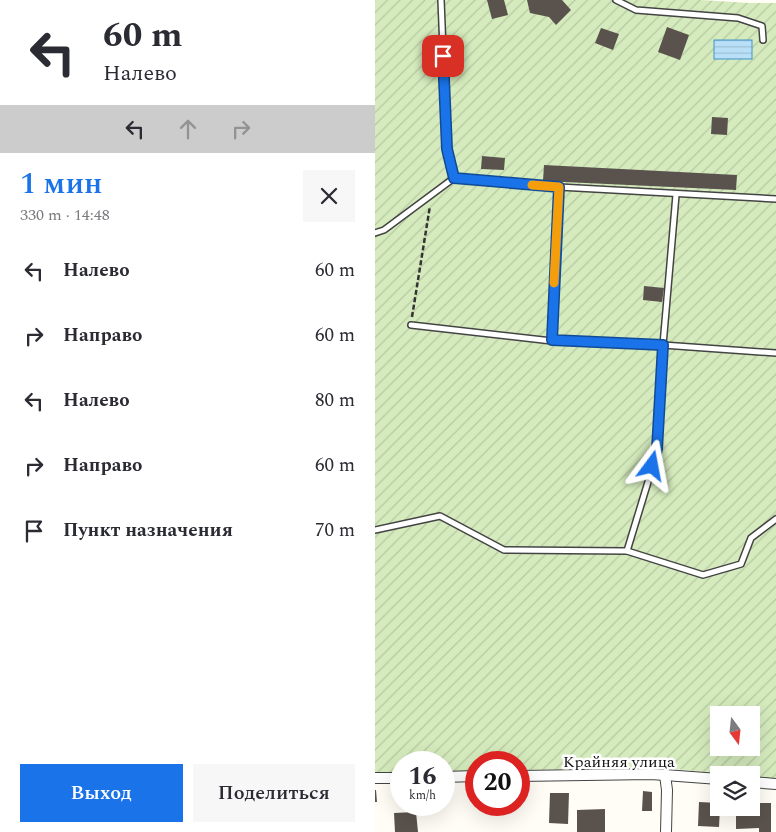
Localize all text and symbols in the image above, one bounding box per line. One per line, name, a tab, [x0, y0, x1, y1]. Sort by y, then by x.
text: 60 m	[103, 9, 183, 62]
icon: left	[20, 20, 85, 85]
pin	[422, 35, 464, 77]
icon: arrive	[429, 42, 457, 70]
text: Налево	[103, 57, 177, 90]
icon: left	[121, 115, 149, 143]
icon: ahead	[174, 115, 202, 143]
icon: right	[227, 115, 255, 143]
text: 1 мин	[20, 161, 102, 207]
button: close	[303, 170, 355, 222]
text: 330 m · 14:48	[20, 203, 110, 227]
text: Налево	[63, 256, 130, 285]
text: 60 m	[315, 256, 355, 285]
icon: left	[20, 257, 48, 285]
text: Направо	[63, 321, 142, 350]
text: 60 m	[315, 321, 355, 350]
icon: right	[20, 322, 48, 350]
text: Налево	[63, 386, 130, 415]
text: 80 m	[315, 386, 355, 415]
icon: left	[20, 387, 48, 415]
position arrow	[625, 439, 677, 491]
text: Направо	[63, 451, 142, 480]
text: 60 m	[315, 451, 355, 480]
icon: right	[20, 452, 48, 480]
text: Пункт назначения	[63, 516, 233, 545]
text: 70 m	[315, 516, 355, 545]
icon: arrive	[20, 517, 48, 545]
north arrow	[710, 706, 760, 756]
map controls	[710, 706, 760, 816]
street label: Крайняя улица	[563, 750, 675, 774]
speed limit sign: 20	[465, 751, 530, 816]
text: 16	[408, 758, 437, 796]
button: Выход	[20, 764, 183, 822]
button: Поделиться	[193, 764, 355, 822]
button: layers	[710, 766, 760, 816]
text: km/h	[409, 786, 436, 805]

